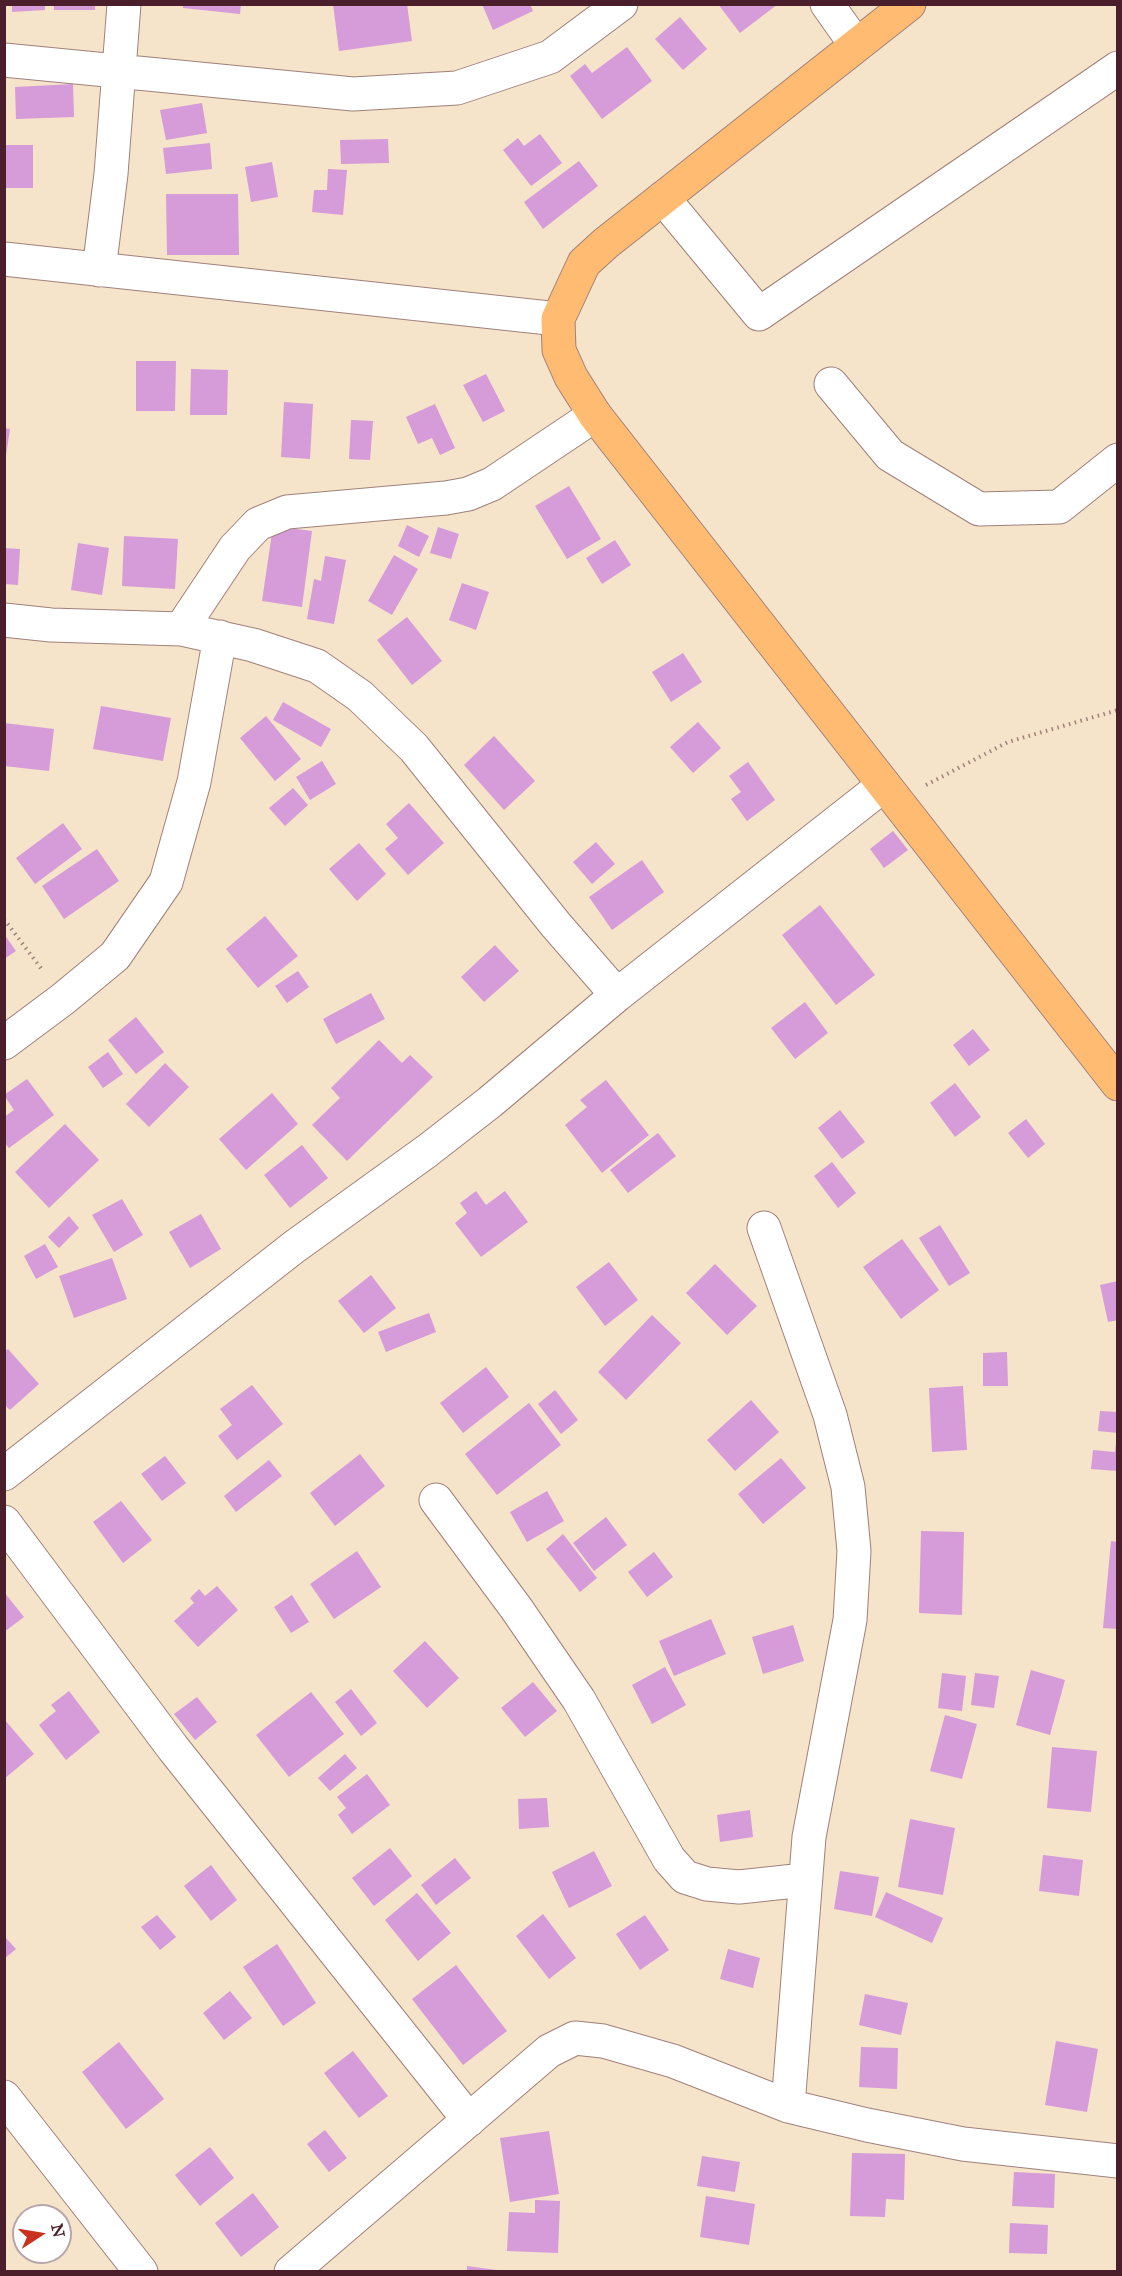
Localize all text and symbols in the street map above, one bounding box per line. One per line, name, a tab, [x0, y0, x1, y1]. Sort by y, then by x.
north arrow	[12, 2204, 72, 2264]
text: N	[47, 2222, 69, 2239]

